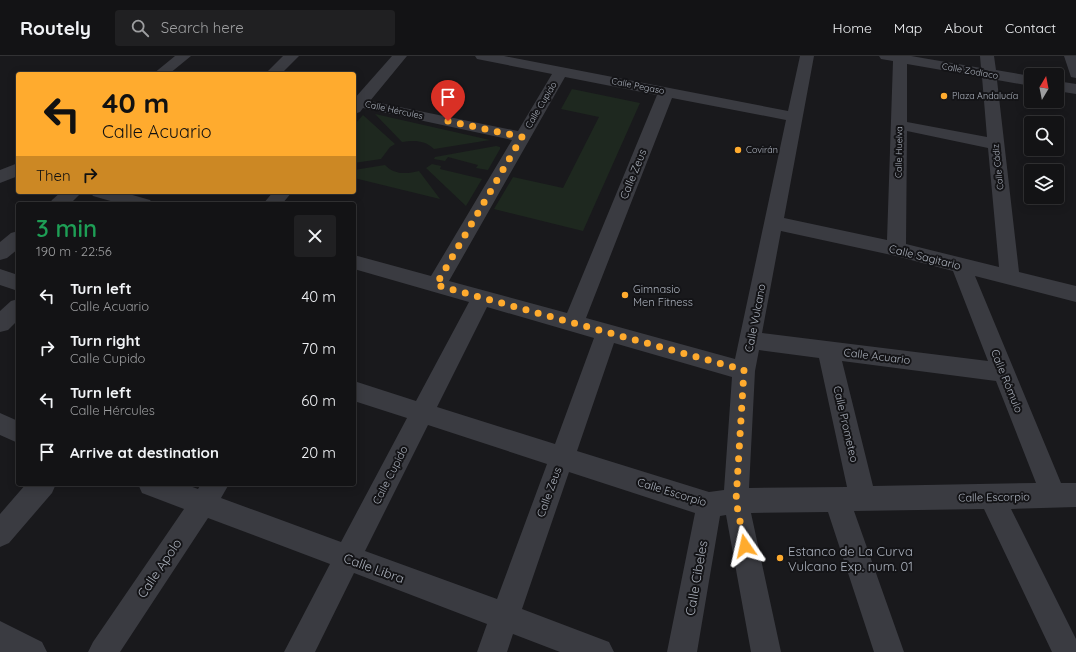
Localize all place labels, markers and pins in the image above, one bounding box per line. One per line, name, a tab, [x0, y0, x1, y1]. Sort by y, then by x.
pin	[431, 80, 465, 121]
place label: Plaza Andalucía	[952, 90, 1018, 101]
marker: Plaza Andalucía	[939, 91, 949, 101]
place label: Covirán	[746, 144, 778, 155]
marker: Covirán	[733, 145, 743, 155]
place label: Gimnasio Men Fitness	[633, 282, 693, 309]
marker: Gimnasio Men Fitness	[620, 290, 630, 300]
place label: Estanco de La Curva Vulcano Exp. num. 01	[788, 543, 913, 574]
marker: Estanco de La Curva Vulcano Exp. num. 01	[775, 553, 785, 563]

